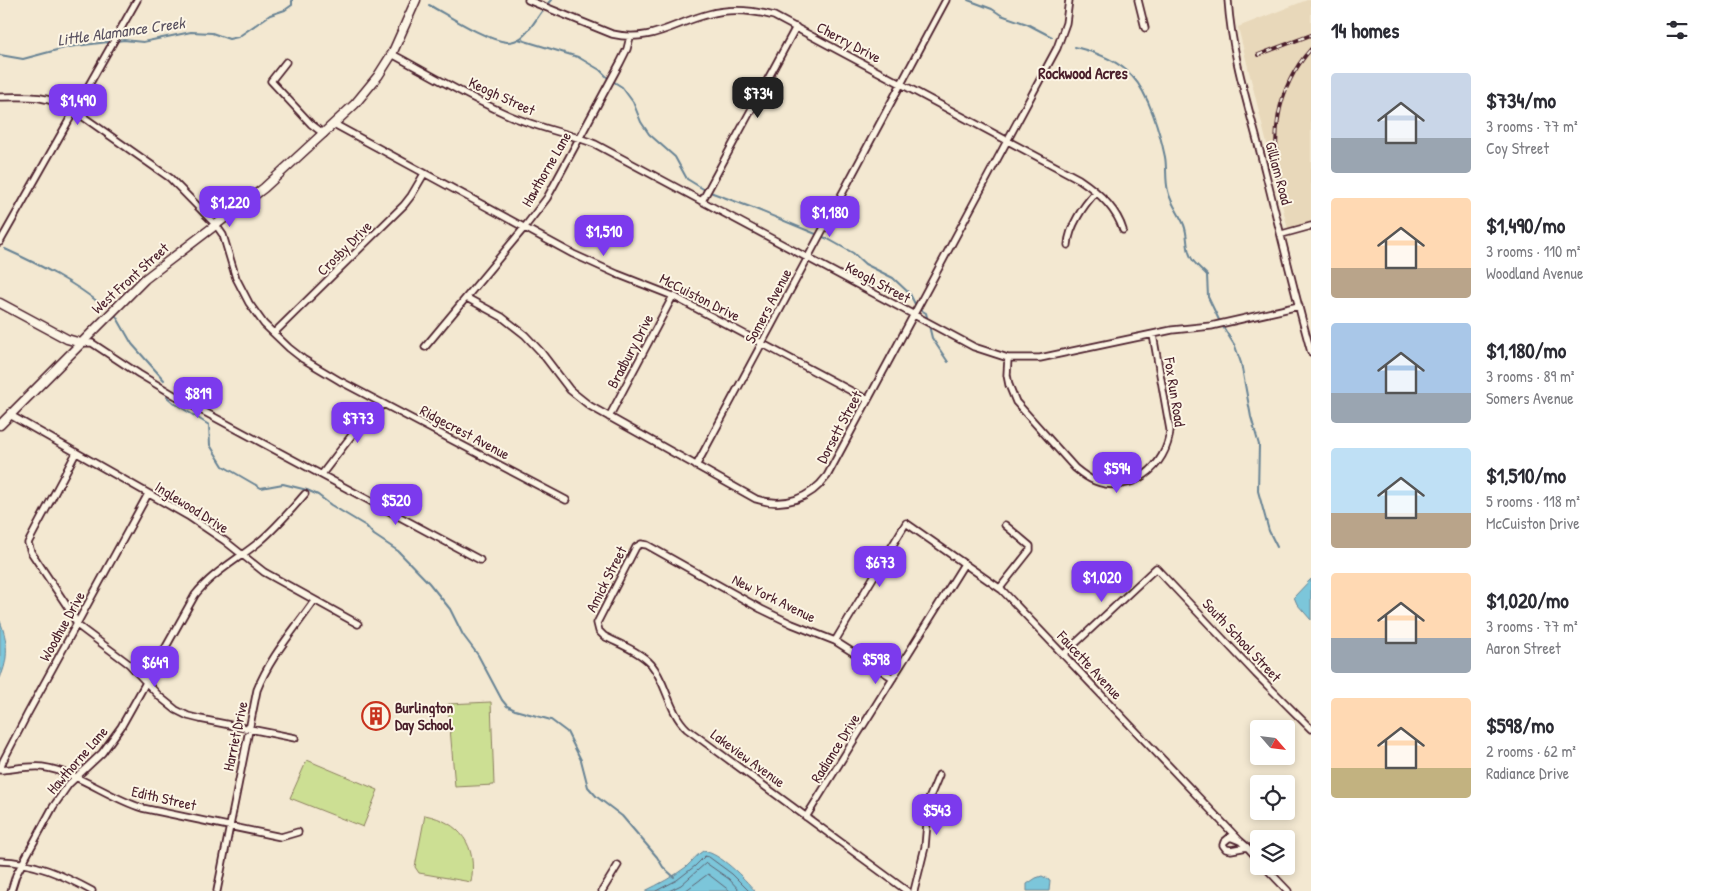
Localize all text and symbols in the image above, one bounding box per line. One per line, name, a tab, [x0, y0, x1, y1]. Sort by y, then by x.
water label: Little Alamance Creek	[56, 11, 187, 51]
street label: Cherry Drive	[813, 16, 885, 68]
text: 14 homes	[1331, 16, 1399, 45]
icon: filters	[1663, 16, 1691, 44]
district label: Rockwood Acres	[1038, 62, 1129, 84]
street label: Keogh Street	[465, 71, 539, 121]
pin: $734	[728, 76, 788, 119]
text: $734	[743, 82, 773, 104]
pin: $1,490	[37, 84, 119, 126]
text: $734/mo	[1486, 86, 1556, 115]
text: $1,490	[60, 89, 96, 111]
icon: home	[1371, 93, 1431, 153]
text: 3 rooms · 77 m²	[1486, 115, 1578, 137]
street label: Hawthorne Lane	[516, 128, 576, 210]
text: Coy Street	[1486, 137, 1549, 159]
street label: Gilliam Road	[1261, 139, 1298, 207]
pin: $1,220	[189, 186, 271, 228]
text: $1,220	[210, 191, 250, 213]
pin: $1,180	[789, 196, 871, 238]
text: $1,180	[811, 201, 849, 223]
text: $1,490/mo	[1486, 211, 1565, 240]
pin: $1,510	[563, 214, 645, 257]
street label: Crosby Drive	[312, 216, 376, 280]
icon: home	[1371, 218, 1431, 278]
text: $1,510	[586, 220, 622, 242]
street label: West Front Street	[87, 237, 174, 318]
text: 3 rooms · 110 m²	[1486, 240, 1581, 262]
street label: Keogh Street	[842, 256, 915, 308]
text: Woodland Avenue	[1486, 262, 1583, 284]
street label: Somers Avenue	[739, 265, 797, 347]
street label: McCuiston Drive	[656, 268, 744, 326]
street label: Bradbury Drive	[602, 310, 658, 392]
text: $1,180/mo	[1486, 336, 1566, 365]
icon: home	[1371, 343, 1431, 403]
street label: Fox Run Road	[1159, 355, 1191, 428]
text: 3 rooms · 89 m²	[1486, 365, 1575, 387]
pin: $819	[168, 376, 228, 419]
text: $819	[185, 382, 211, 404]
street label: Dorsett Street	[811, 386, 867, 467]
text: Somers Avenue	[1486, 387, 1574, 409]
street label: Ridgecrest Avenue	[417, 400, 514, 464]
pin: $773	[328, 402, 388, 444]
text: $773	[342, 407, 374, 429]
pin: $594	[1087, 452, 1147, 494]
text: $594	[1104, 457, 1130, 479]
text: $1,510/mo	[1486, 461, 1566, 490]
icon: home	[1371, 468, 1431, 528]
street label: Inglewood Drive	[151, 476, 233, 538]
pin: $520	[366, 484, 426, 526]
text: $520	[381, 489, 411, 511]
text: 5 rooms · 118 m²	[1486, 490, 1580, 512]
text: McCuiston Drive	[1486, 512, 1580, 534]
street label: Amick Street	[580, 542, 632, 616]
pin: $673	[850, 546, 910, 588]
text: $673	[865, 551, 895, 573]
pin: $1,020	[1061, 560, 1143, 603]
text: $1,020	[1083, 566, 1121, 588]
street label: New York Avenue	[729, 569, 819, 627]
text: $1,020/mo	[1486, 586, 1569, 615]
street label: Woodhue Drive	[34, 587, 90, 665]
icon: home	[1371, 593, 1431, 653]
street label: South School Street	[1198, 594, 1287, 687]
text: 3 rooms · 77 m²	[1486, 615, 1578, 637]
street label: Faucette Avenue	[1052, 625, 1127, 704]
text: Aaron Street	[1486, 637, 1561, 659]
pin: $598	[846, 642, 906, 685]
pin: $649	[125, 646, 185, 688]
text: $598	[862, 648, 890, 670]
text: $649	[142, 651, 168, 673]
place label: Burlington Day School	[395, 697, 454, 736]
street label: Harriet Drive	[217, 699, 253, 773]
building icon: Burlington Day School	[361, 701, 391, 731]
street label: Radiance Drive	[805, 709, 865, 787]
text: $598/mo	[1486, 711, 1554, 740]
icon: home	[1371, 718, 1431, 778]
north arrow	[1250, 720, 1295, 765]
map controls	[1250, 720, 1295, 875]
street label: Hawthorne Lane	[42, 722, 112, 798]
street label: Lakeview Avenue	[706, 724, 790, 792]
text: 2 rooms · 62 m²	[1486, 740, 1576, 762]
text: Radiance Drive	[1486, 762, 1569, 784]
button: locate	[1250, 775, 1295, 820]
street label: Edith Street	[130, 780, 199, 816]
pin: $543	[907, 794, 967, 836]
text: $543	[923, 799, 951, 821]
button: layers	[1250, 830, 1295, 875]

